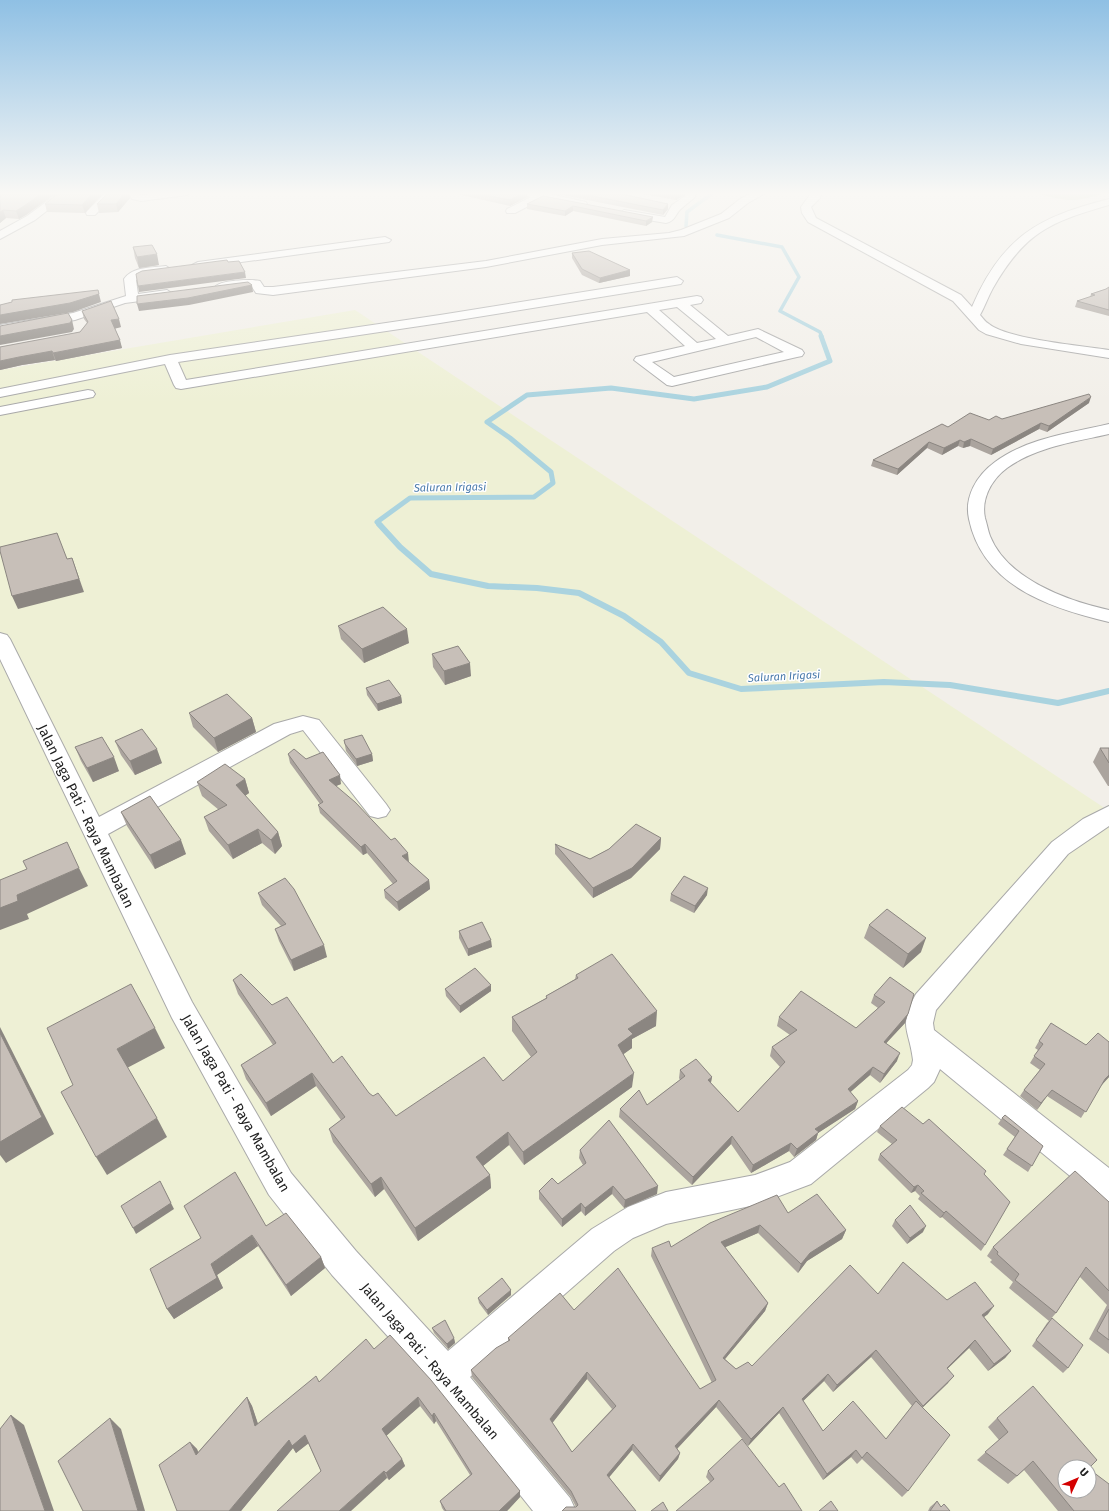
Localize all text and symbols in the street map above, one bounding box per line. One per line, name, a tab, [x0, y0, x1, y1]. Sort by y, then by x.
water label: Saluran Irigasi	[413, 480, 486, 495]
water label: Saluran Irigasi	[747, 668, 820, 685]
street label: Jalan Jaga Pati - Raya Mambalan	[34, 722, 138, 911]
street label: Jalan Jaga Pati - Raya Mambalan	[178, 1011, 293, 1195]
street label: Jalan Jaga Pati - Raya Mambalan	[357, 1279, 502, 1443]
north arrow	[1057, 1459, 1097, 1499]
text: U	[1077, 1465, 1091, 1479]

